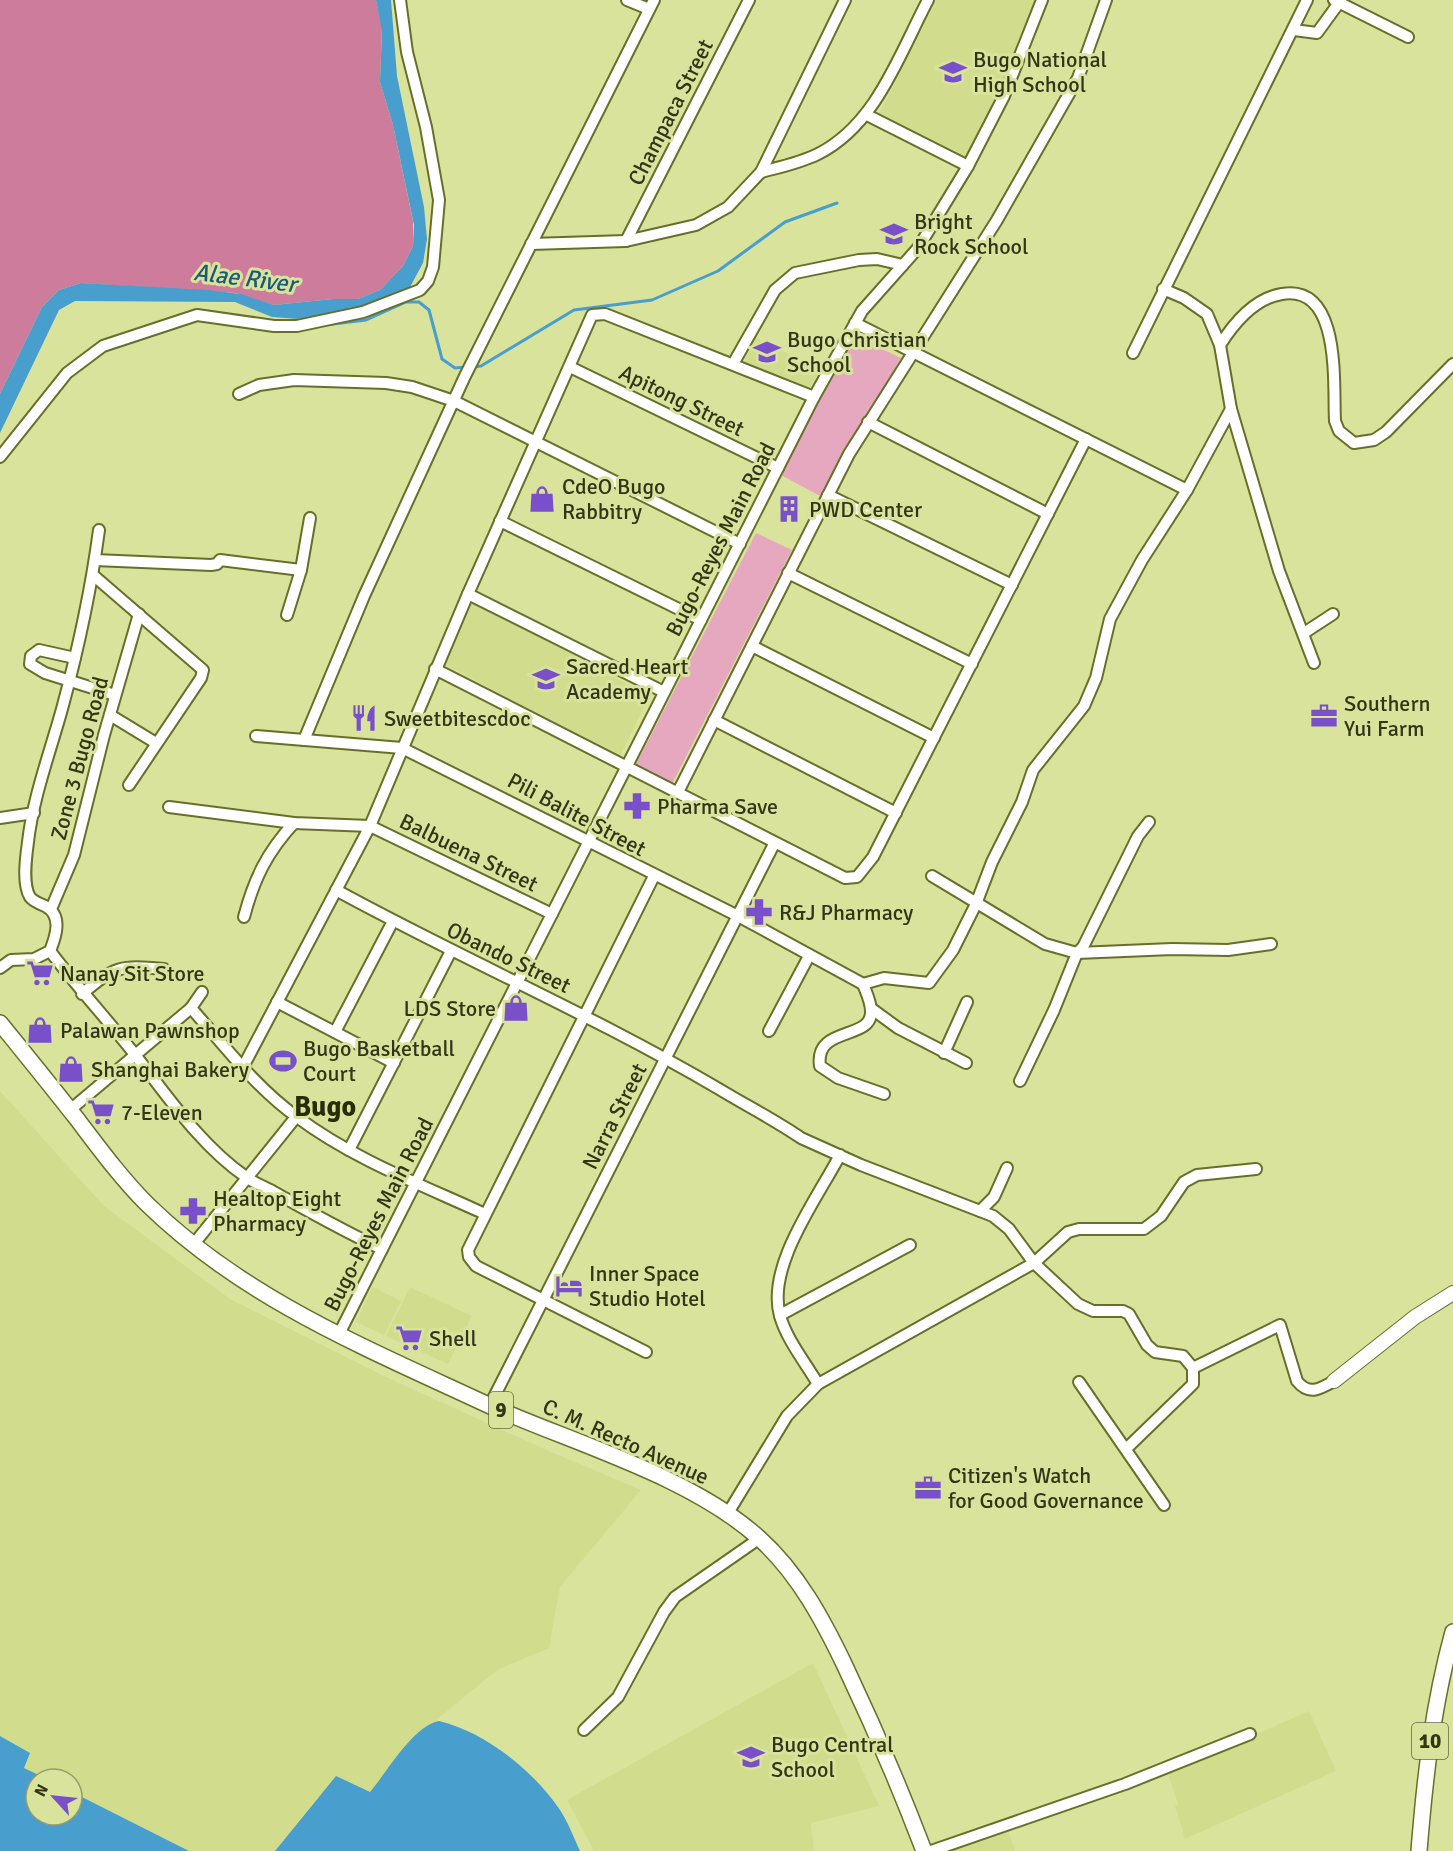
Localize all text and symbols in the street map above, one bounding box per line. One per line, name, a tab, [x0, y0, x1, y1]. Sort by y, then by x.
street label: Champaca Street	[622, 34, 719, 190]
place label: Bugo National High School	[973, 46, 1107, 98]
school or university icon: Bugo National High School	[938, 57, 968, 87]
place label: Bright Rock School	[914, 208, 1029, 260]
school or university icon: Bright Rock School	[879, 219, 909, 249]
water label: Alae River	[192, 257, 301, 300]
place label: Bugo Christian School	[787, 326, 927, 378]
school or university icon: Bugo Christian School	[752, 337, 782, 367]
street label: Apitong Street	[615, 359, 749, 442]
street label: Bugo-Reyes Main Road	[660, 438, 781, 641]
place label: CdeO Bugo Rabbitry	[562, 473, 665, 525]
shop icon: CdeO Bugo Rabbitry	[527, 484, 557, 514]
building icon: PWD Center	[774, 494, 804, 524]
place label: PWD Center	[809, 496, 922, 523]
place label: Sacred Heart Academy	[566, 653, 688, 705]
school or university icon: Sacred Heart Academy	[531, 664, 561, 694]
street label: Zone 3 Bugo Road	[45, 673, 114, 843]
place label: Southern Yui Farm	[1344, 690, 1430, 742]
office icon: Southern Yui Farm	[1309, 701, 1339, 731]
restaurant icon: Sweetbitescdoc	[349, 703, 379, 733]
place label: Sweetbitescdoc	[384, 705, 531, 732]
street label: Pili Balite Street	[503, 767, 651, 862]
pharmacy icon: Pharma Save	[622, 791, 652, 821]
place label: Pharma Save	[657, 793, 778, 820]
street label: Balbuena Street	[395, 807, 543, 898]
pharmacy icon: R&J Pharmacy	[744, 897, 774, 927]
place label: R&J Pharmacy	[779, 899, 914, 926]
street label: Obando Street	[442, 916, 575, 999]
supermarket icon: Nanay Sit Store	[25, 958, 55, 988]
place label: Nanay Sit Store	[60, 960, 205, 987]
shop icon: LDS Store	[501, 993, 531, 1023]
place label: LDS Store	[404, 995, 496, 1022]
shop icon: Palawan Pawnshop	[25, 1015, 55, 1045]
place label: Palawan Pawnshop	[60, 1017, 240, 1044]
place label: Bugo Basketball Court	[303, 1035, 455, 1087]
sports icon: Bugo Basketball Court	[268, 1046, 298, 1076]
shop icon: Shanghai Bakery	[56, 1054, 86, 1084]
place label: Shanghai Bakery	[91, 1056, 250, 1083]
street label: Narra Street	[576, 1058, 653, 1174]
district label: Bugo	[294, 1090, 356, 1124]
supermarket icon: 7-Eleven	[86, 1097, 116, 1127]
place label: 7-Eleven	[121, 1099, 203, 1126]
street label: Bugo-Reyes Main Road	[318, 1113, 439, 1316]
place label: Healtop Eight Pharmacy	[213, 1185, 342, 1237]
pharmacy icon: Healtop Eight Pharmacy	[178, 1196, 208, 1226]
place label: Inner Space Studio Hotel	[589, 1260, 706, 1312]
hotel icon: Inner Space Studio Hotel	[554, 1271, 584, 1301]
supermarket icon: Shell	[394, 1323, 424, 1353]
place label: Shell	[429, 1325, 477, 1352]
road number: 9	[489, 1392, 513, 1428]
street label: C. M. Recto Avenue	[538, 1393, 713, 1490]
place label: Citizen's Watch for Good Governance	[948, 1462, 1144, 1514]
office icon: Citizen's Watch for Good Governance	[913, 1473, 943, 1503]
road number: 10	[1412, 1723, 1448, 1759]
place label: Bugo Central School	[771, 1731, 894, 1783]
school or university icon: Bugo Central School	[736, 1742, 766, 1772]
north arrow	[24, 1767, 84, 1827]
text: N	[30, 1781, 53, 1800]

